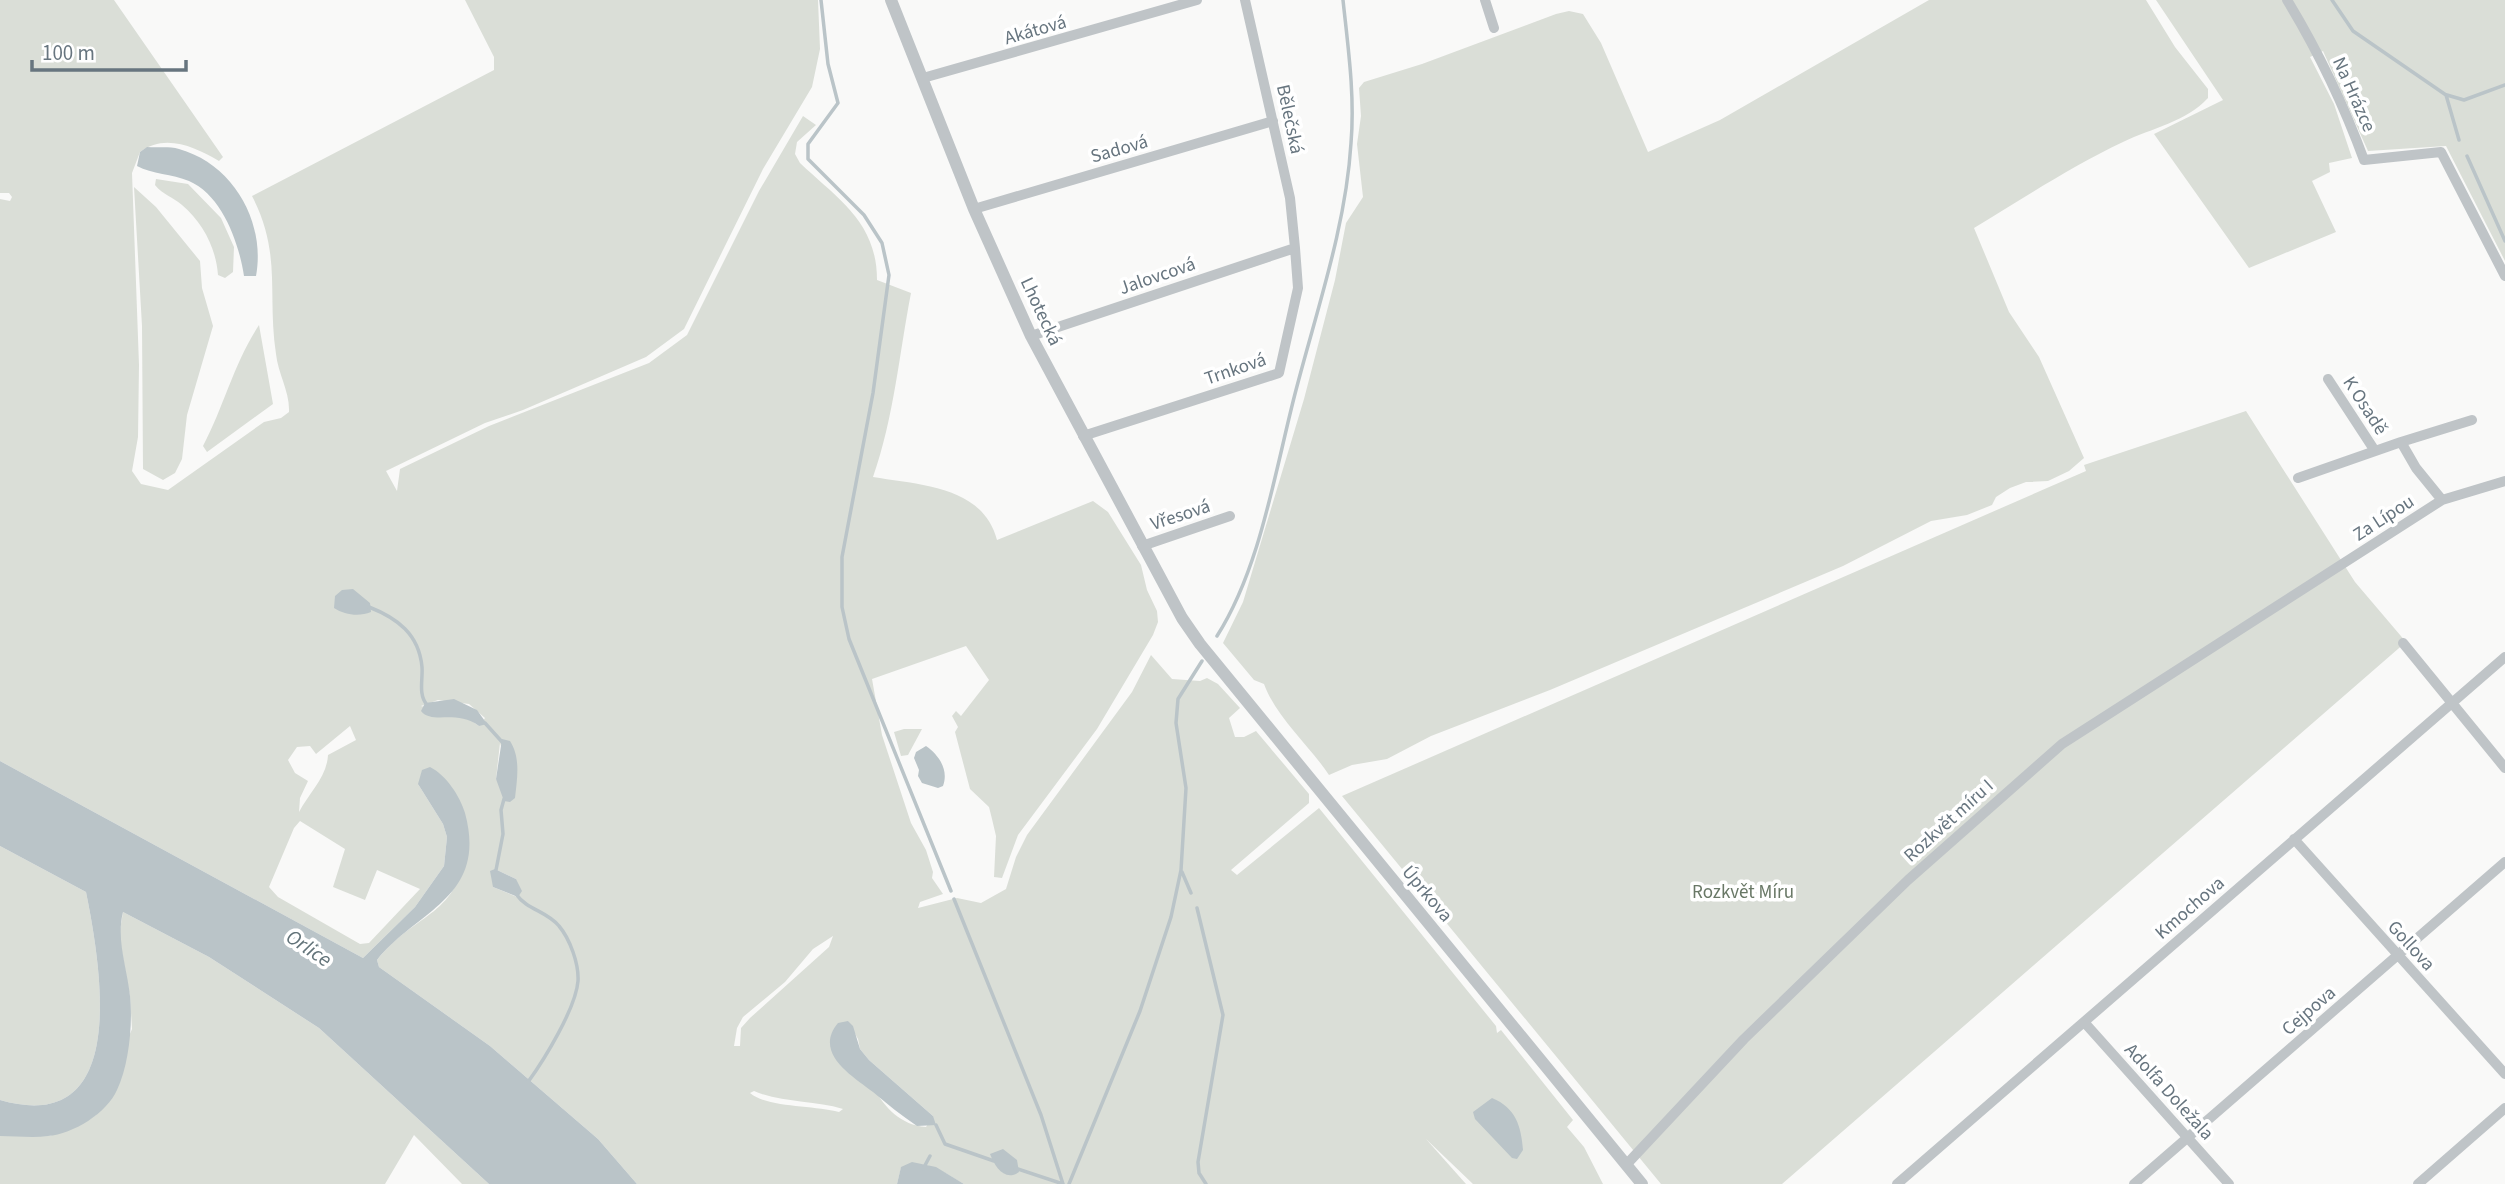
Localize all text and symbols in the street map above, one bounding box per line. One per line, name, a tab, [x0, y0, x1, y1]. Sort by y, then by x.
street label: Akátová	[1001, 9, 1070, 52]
scale bar	[32, 28, 186, 72]
text: 100 m	[42, 38, 95, 68]
street label: Na Hrázce	[2325, 53, 2382, 136]
street label: Bělečská	[1269, 82, 1310, 156]
street label: Sadová	[1088, 128, 1151, 170]
street label: Jalovcová	[1116, 251, 1199, 302]
street label: Lhotecká	[1013, 273, 1068, 350]
street label: Trnková	[1201, 346, 1270, 393]
street label: K Osadě	[2336, 371, 2394, 440]
street label: Za Lípou	[2348, 488, 2420, 548]
street label: Vřesová	[1147, 493, 1214, 538]
street label: Rozkvět míru I	[1898, 773, 2000, 869]
street label: Úprkova	[1395, 860, 1459, 928]
street label: Kmochova	[2149, 870, 2231, 946]
park label: Rozkvět Míru	[1692, 879, 1794, 906]
street label: Gollova	[2381, 915, 2441, 977]
water label: Orlice	[280, 922, 338, 974]
street label: Cejpova	[2276, 980, 2342, 1042]
street label: Adolfa Doležala	[2118, 1037, 2220, 1147]

